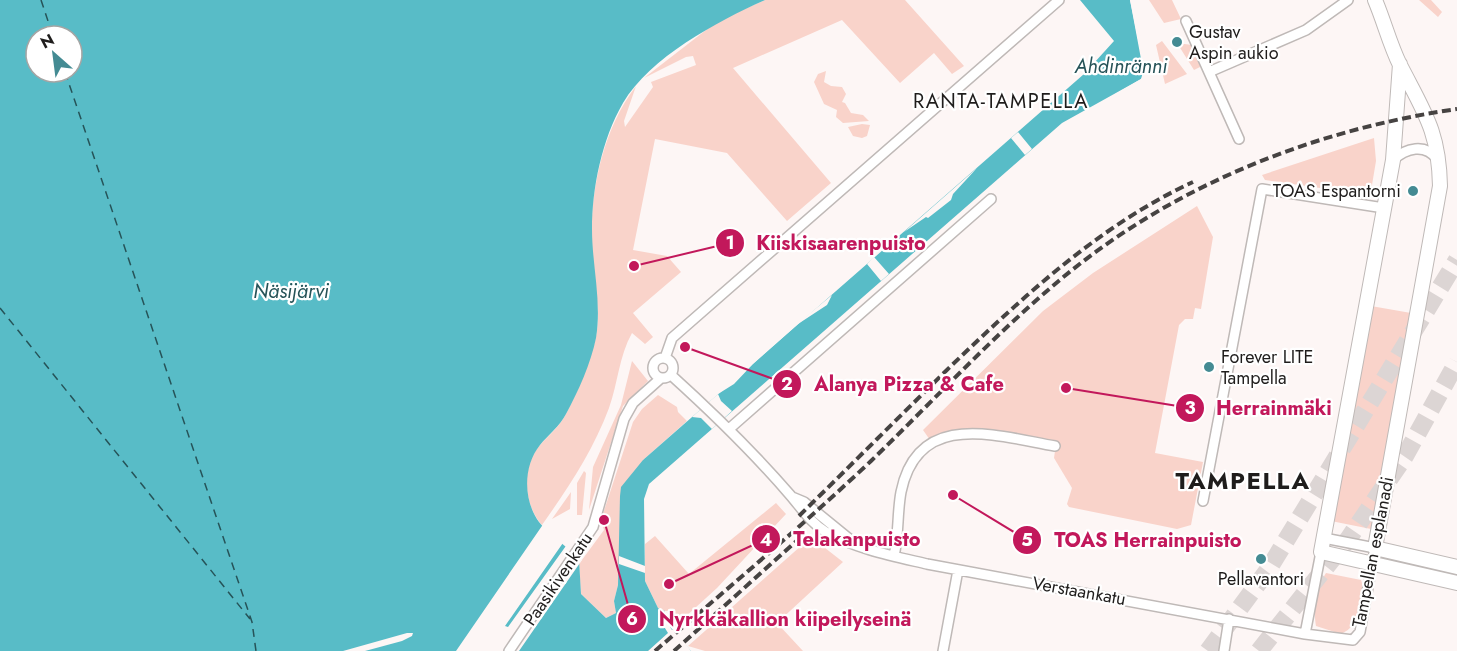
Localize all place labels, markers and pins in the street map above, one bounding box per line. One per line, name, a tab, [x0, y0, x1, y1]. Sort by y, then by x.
place label: Gustav Aspin aukio	[1189, 19, 1279, 66]
marker: Gustav Aspin aukio	[1170, 35, 1184, 49]
place label: TOAS Espantorni	[1273, 178, 1401, 204]
marker: TOAS Espantorni	[1406, 184, 1420, 198]
callout: Kiiskisaarenpuisto	[715, 224, 938, 262]
place label: Forever LITE Tampella	[1221, 344, 1313, 391]
marker: Forever LITE Tampella	[1202, 360, 1216, 374]
callout: Alanya Pizza & Cafe	[772, 365, 1016, 403]
callout: Herrainmäki	[1175, 389, 1344, 427]
callout: Telakanpuisto	[751, 520, 932, 558]
callout: TOAS Herrainpuisto	[1012, 521, 1253, 559]
marker: Pellavantori	[1254, 552, 1268, 566]
place label: Pellavantori	[1218, 566, 1304, 592]
callout: Nyrkkäkallion kiipeilyseinä	[617, 600, 923, 638]

